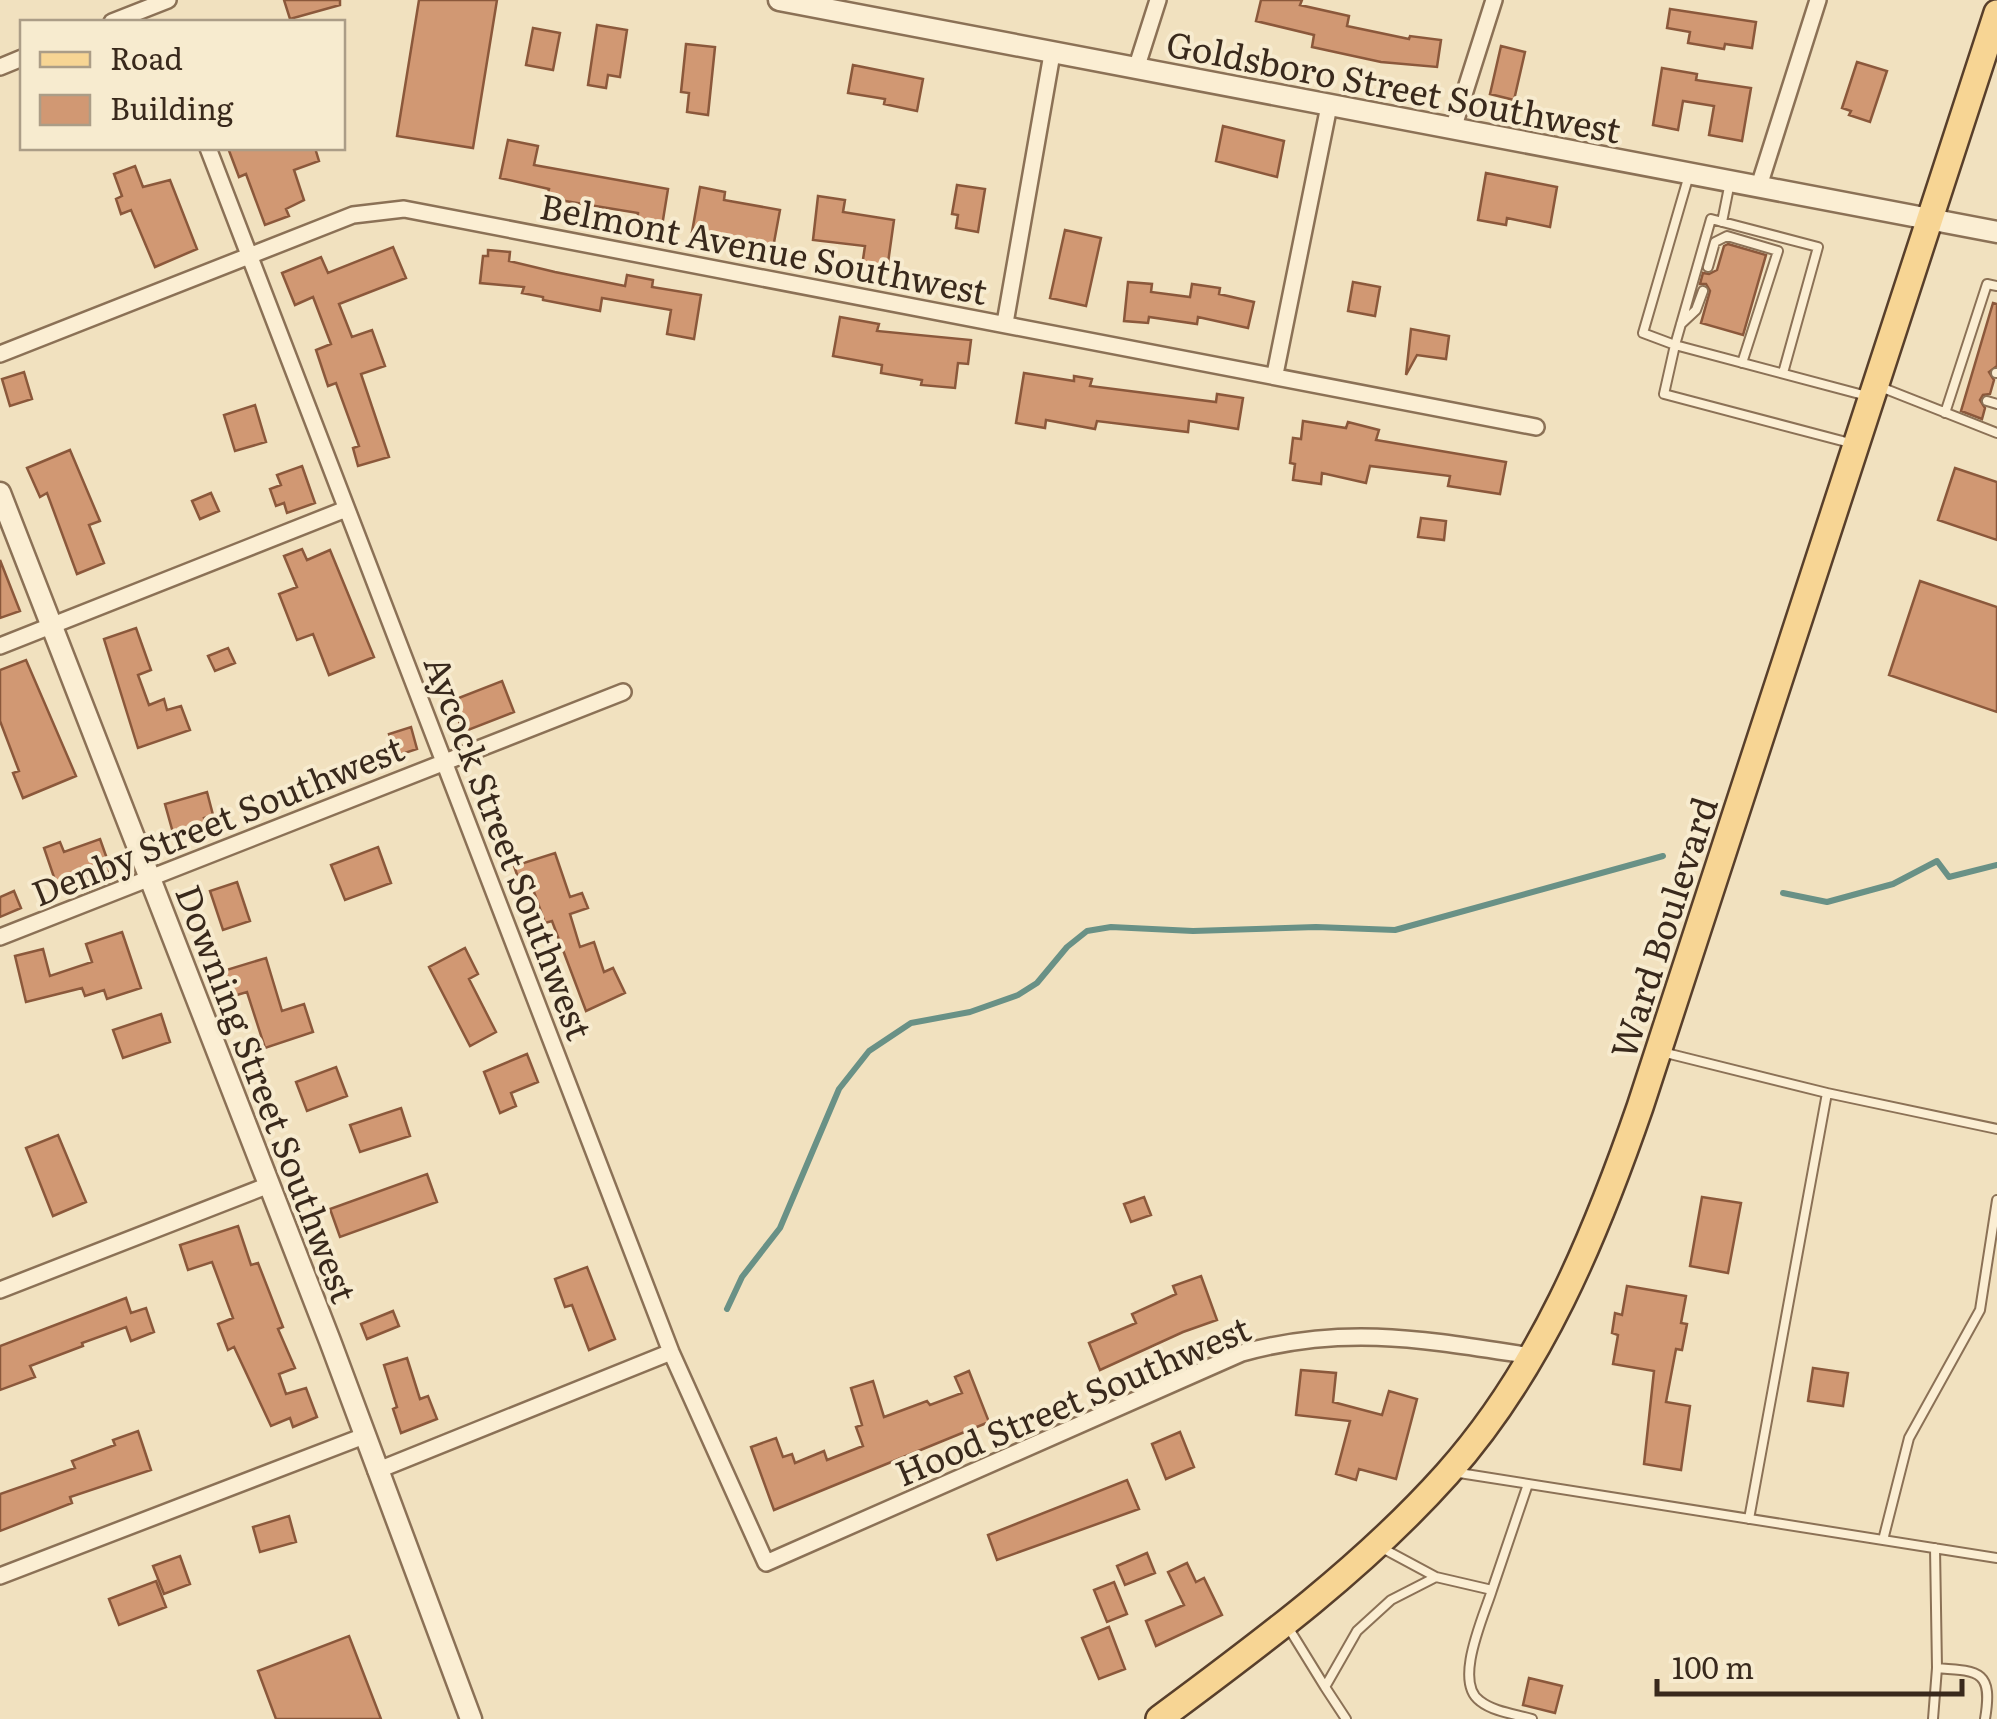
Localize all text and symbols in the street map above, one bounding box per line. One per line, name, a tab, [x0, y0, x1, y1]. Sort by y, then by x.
street label: Goldsboro Street Southwest	[1162, 15, 1626, 155]
legend	[20, 20, 345, 150]
text: Road	[110, 35, 183, 79]
text: Building	[110, 85, 234, 129]
street label: Belmont Avenue Southwest	[536, 178, 992, 316]
street label: Aycock Street Southwest	[413, 647, 607, 1047]
street label: Denby Street Southwest	[23, 721, 411, 917]
street label: Ward Boulevard	[1595, 790, 1729, 1064]
street label: Downing Street Southwest	[164, 876, 372, 1310]
street label: Hood Street Southwest	[887, 1301, 1257, 1497]
scale bar	[1657, 1634, 1962, 1696]
text: 100 m	[1672, 1644, 1754, 1688]

